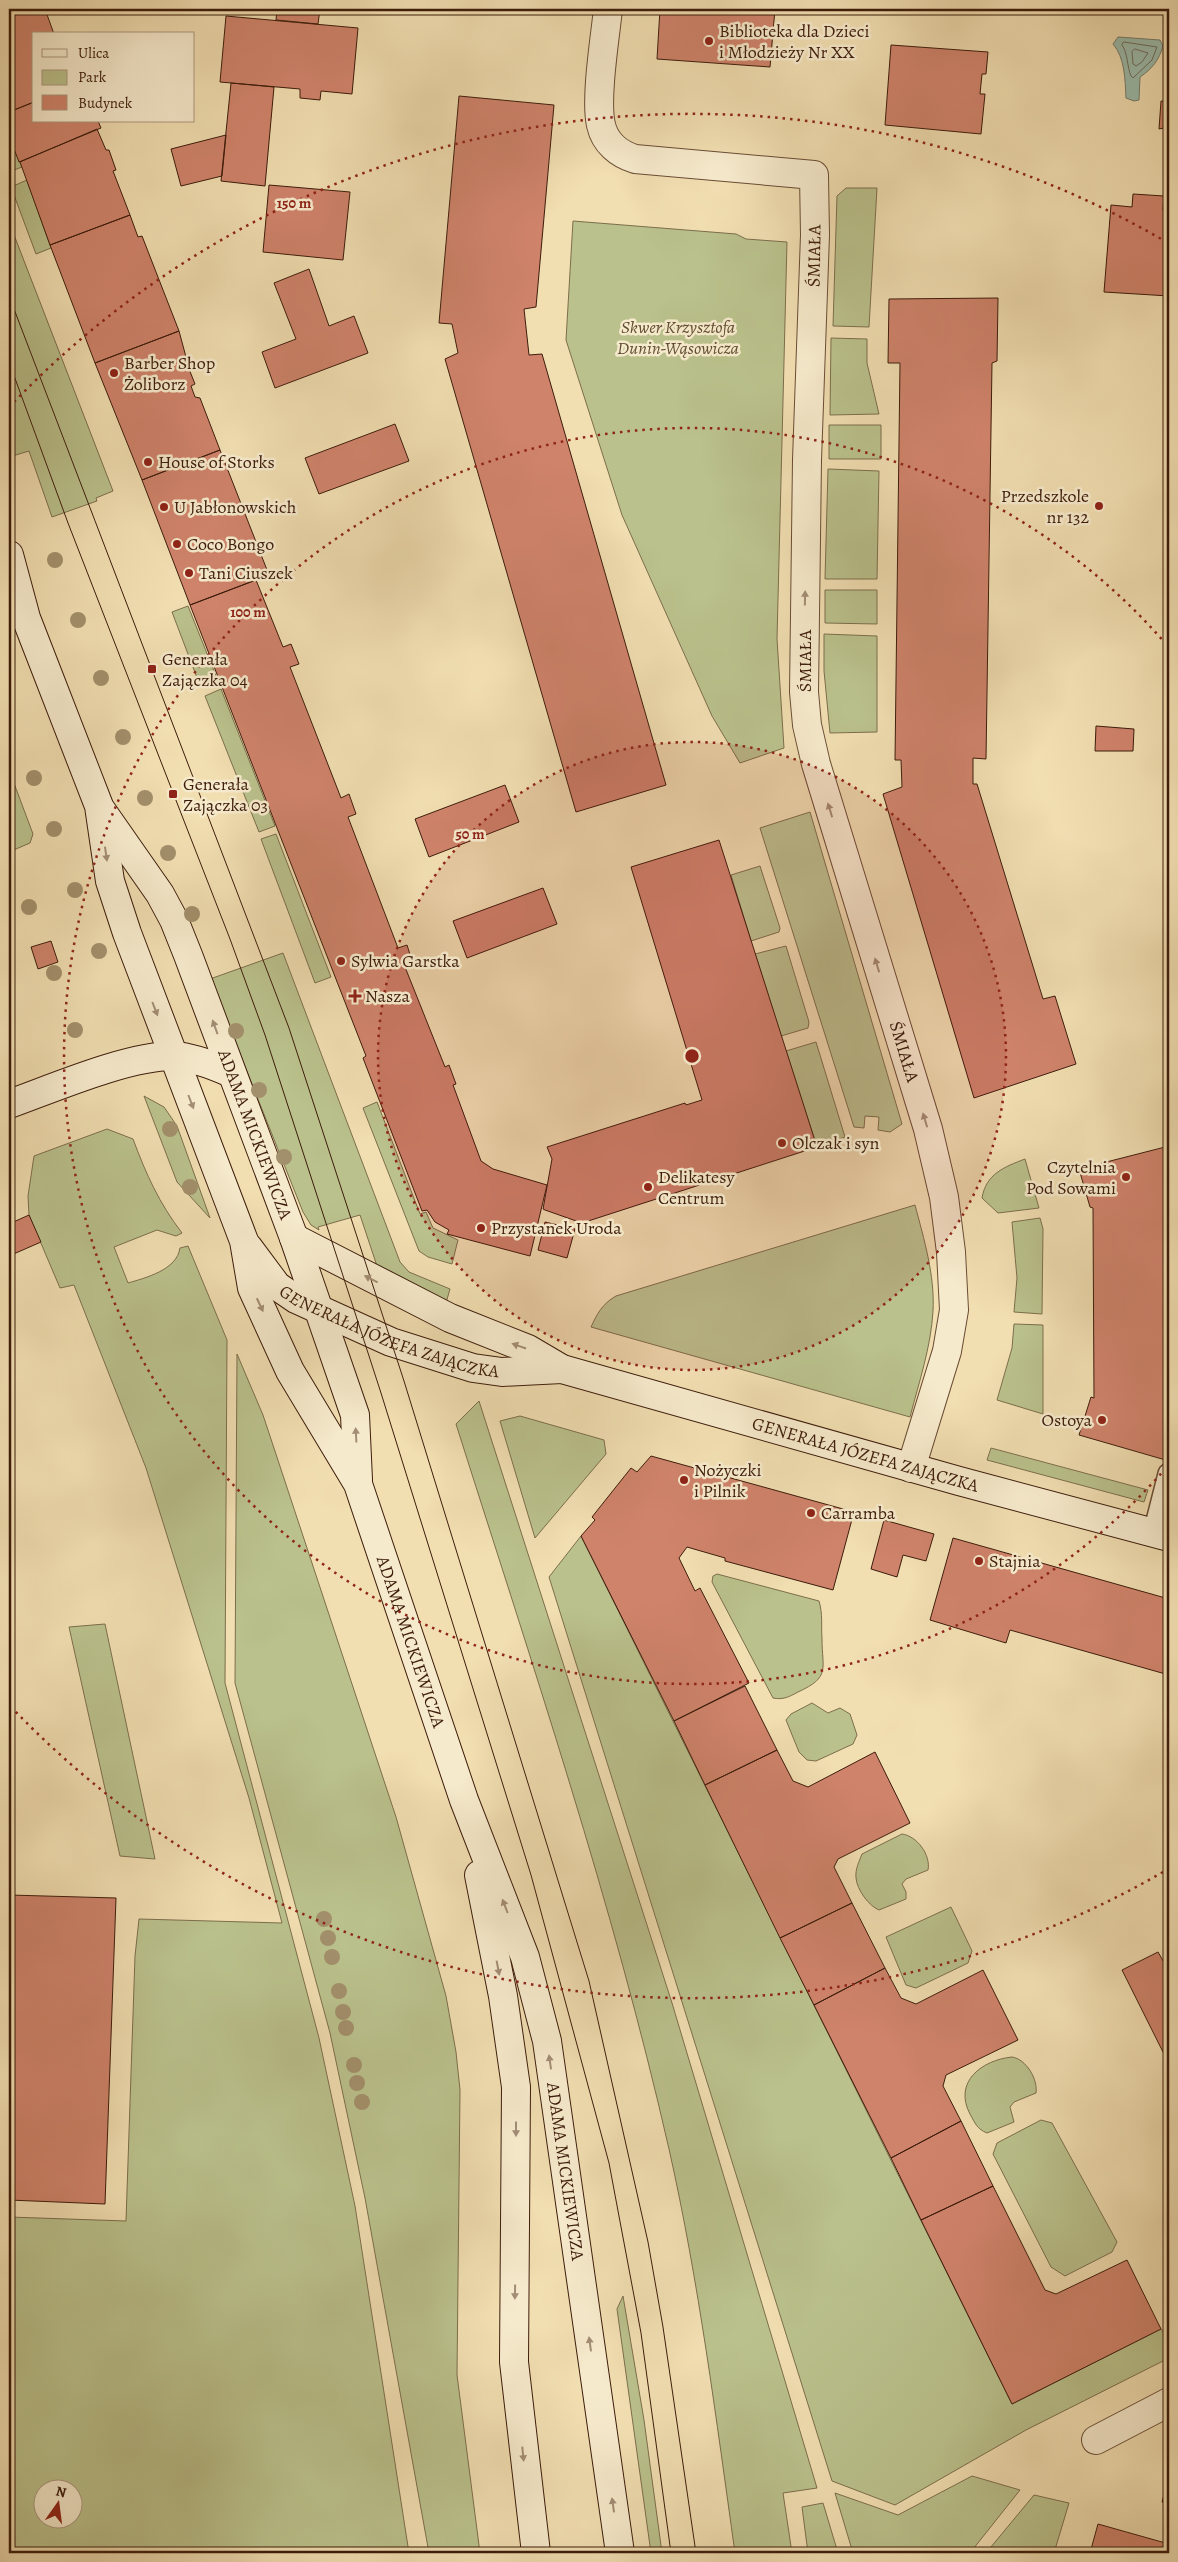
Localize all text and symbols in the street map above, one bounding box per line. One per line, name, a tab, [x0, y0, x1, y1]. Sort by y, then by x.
place label: Biblioteka dla Dzieci i Młodzieży Nr XX	[719, 19, 870, 64]
legend	[32, 32, 195, 122]
marker: Biblioteka dla Dzieci i Młodzieży Nr XX	[703, 35, 715, 47]
text: Ulica	[78, 43, 109, 63]
text: Park	[78, 67, 107, 87]
text: Budynek	[78, 93, 133, 113]
text: 150 m	[277, 193, 312, 213]
street label: ŚMIAŁA	[801, 224, 827, 287]
park label: Skwer Krzysztofa Dunin-Wąsowicza	[617, 315, 739, 360]
place label: Barber Shop Żoliborz	[124, 351, 215, 396]
marker: Barber Shop Żoliborz	[108, 367, 120, 379]
place label: House of Storks	[158, 450, 275, 474]
marker: House of Storks	[142, 456, 154, 468]
place label: Przedszkole nr 132	[1001, 484, 1089, 529]
place label: U Jabłonowskich	[174, 495, 297, 519]
marker: Przedszkole nr 132	[1093, 500, 1105, 512]
marker: U Jabłonowskich	[158, 501, 170, 513]
place label: Coco Bongo	[187, 532, 274, 556]
marker: Coco Bongo	[171, 538, 183, 550]
place label: Tani Ciuszek	[199, 561, 293, 585]
marker: Tani Ciuszek	[183, 567, 195, 579]
one-way arrow	[801, 590, 809, 606]
text: 100 m	[230, 602, 266, 622]
street label: ŚMIAŁA	[793, 629, 817, 692]
place label: Generała Zajączka 04	[162, 647, 248, 692]
marker: Generała Zajączka 04	[146, 663, 158, 675]
place label: Generała Zajączka 03	[183, 772, 268, 817]
marker: Generała Zajączka 03	[167, 788, 179, 800]
one-way arrow	[825, 802, 833, 817]
text: 50 m	[455, 824, 485, 844]
one-way arrow	[102, 847, 110, 863]
place label: Sylwia Garstka	[351, 949, 460, 973]
marker: Sylwia Garstka	[335, 955, 347, 967]
one-way arrow	[873, 957, 881, 972]
place label: Nasza	[365, 984, 410, 1008]
marker: Nasza	[349, 990, 361, 1002]
one-way arrow	[152, 1001, 159, 1016]
street label: ŚMIAŁA	[884, 1018, 925, 1086]
one-way arrow	[211, 1020, 218, 1035]
street label: ADAMA MICKIEWICZA	[212, 1045, 298, 1223]
centre of rings	[683, 1047, 701, 1065]
one-way arrow	[187, 1095, 195, 1110]
one-way arrow	[921, 1113, 928, 1128]
place label: Olczak i syn	[792, 1131, 880, 1155]
marker: Olczak i syn	[776, 1137, 788, 1149]
place label: Czytelnia Pod Sowami	[1026, 1155, 1117, 1200]
place label: Delikatesy Centrum	[658, 1165, 735, 1210]
marker: Czytelnia Pod Sowami	[1120, 1171, 1132, 1183]
marker: Delikatesy Centrum	[642, 1181, 654, 1193]
place label: Przystanek Uroda	[491, 1216, 622, 1240]
marker: Przystanek Uroda	[475, 1222, 487, 1234]
one-way arrow	[364, 1275, 378, 1283]
street label: GENERAŁA JÓZEFA ZAJĄCZKA	[275, 1279, 501, 1384]
one-way arrow	[256, 1298, 264, 1312]
one-way arrow	[511, 1342, 526, 1350]
place label: Ostoya	[1042, 1408, 1093, 1432]
street label: GENERAŁA JÓZEFA ZAJĄCZKA	[750, 1411, 982, 1498]
marker: Ostoya	[1096, 1414, 1108, 1426]
one-way arrow	[351, 1427, 359, 1443]
place label: Nożyczki i Pilnik	[694, 1458, 762, 1503]
marker: Nożyczki i Pilnik	[678, 1474, 690, 1486]
place label: Carramba	[821, 1501, 896, 1525]
marker: Carramba	[805, 1507, 817, 1519]
place label: Stajnia	[989, 1549, 1041, 1573]
street label: ADAMA MICKIEWICZA	[371, 1552, 451, 1731]
marker: Stajnia	[973, 1555, 985, 1567]
one-way arrow	[501, 1898, 509, 1913]
one-way arrow	[494, 1961, 502, 1977]
one-way arrow	[546, 2054, 554, 2070]
street label: ADAMA MICKIEWICZA	[541, 2080, 590, 2262]
one-way arrow	[512, 2122, 520, 2138]
one-way arrow	[511, 2284, 519, 2300]
one-way arrow	[586, 2336, 594, 2352]
one-way arrow	[519, 2446, 527, 2462]
north arrow	[32, 2480, 82, 2530]
text: N	[54, 2481, 68, 2502]
one-way arrow	[609, 2497, 617, 2513]

